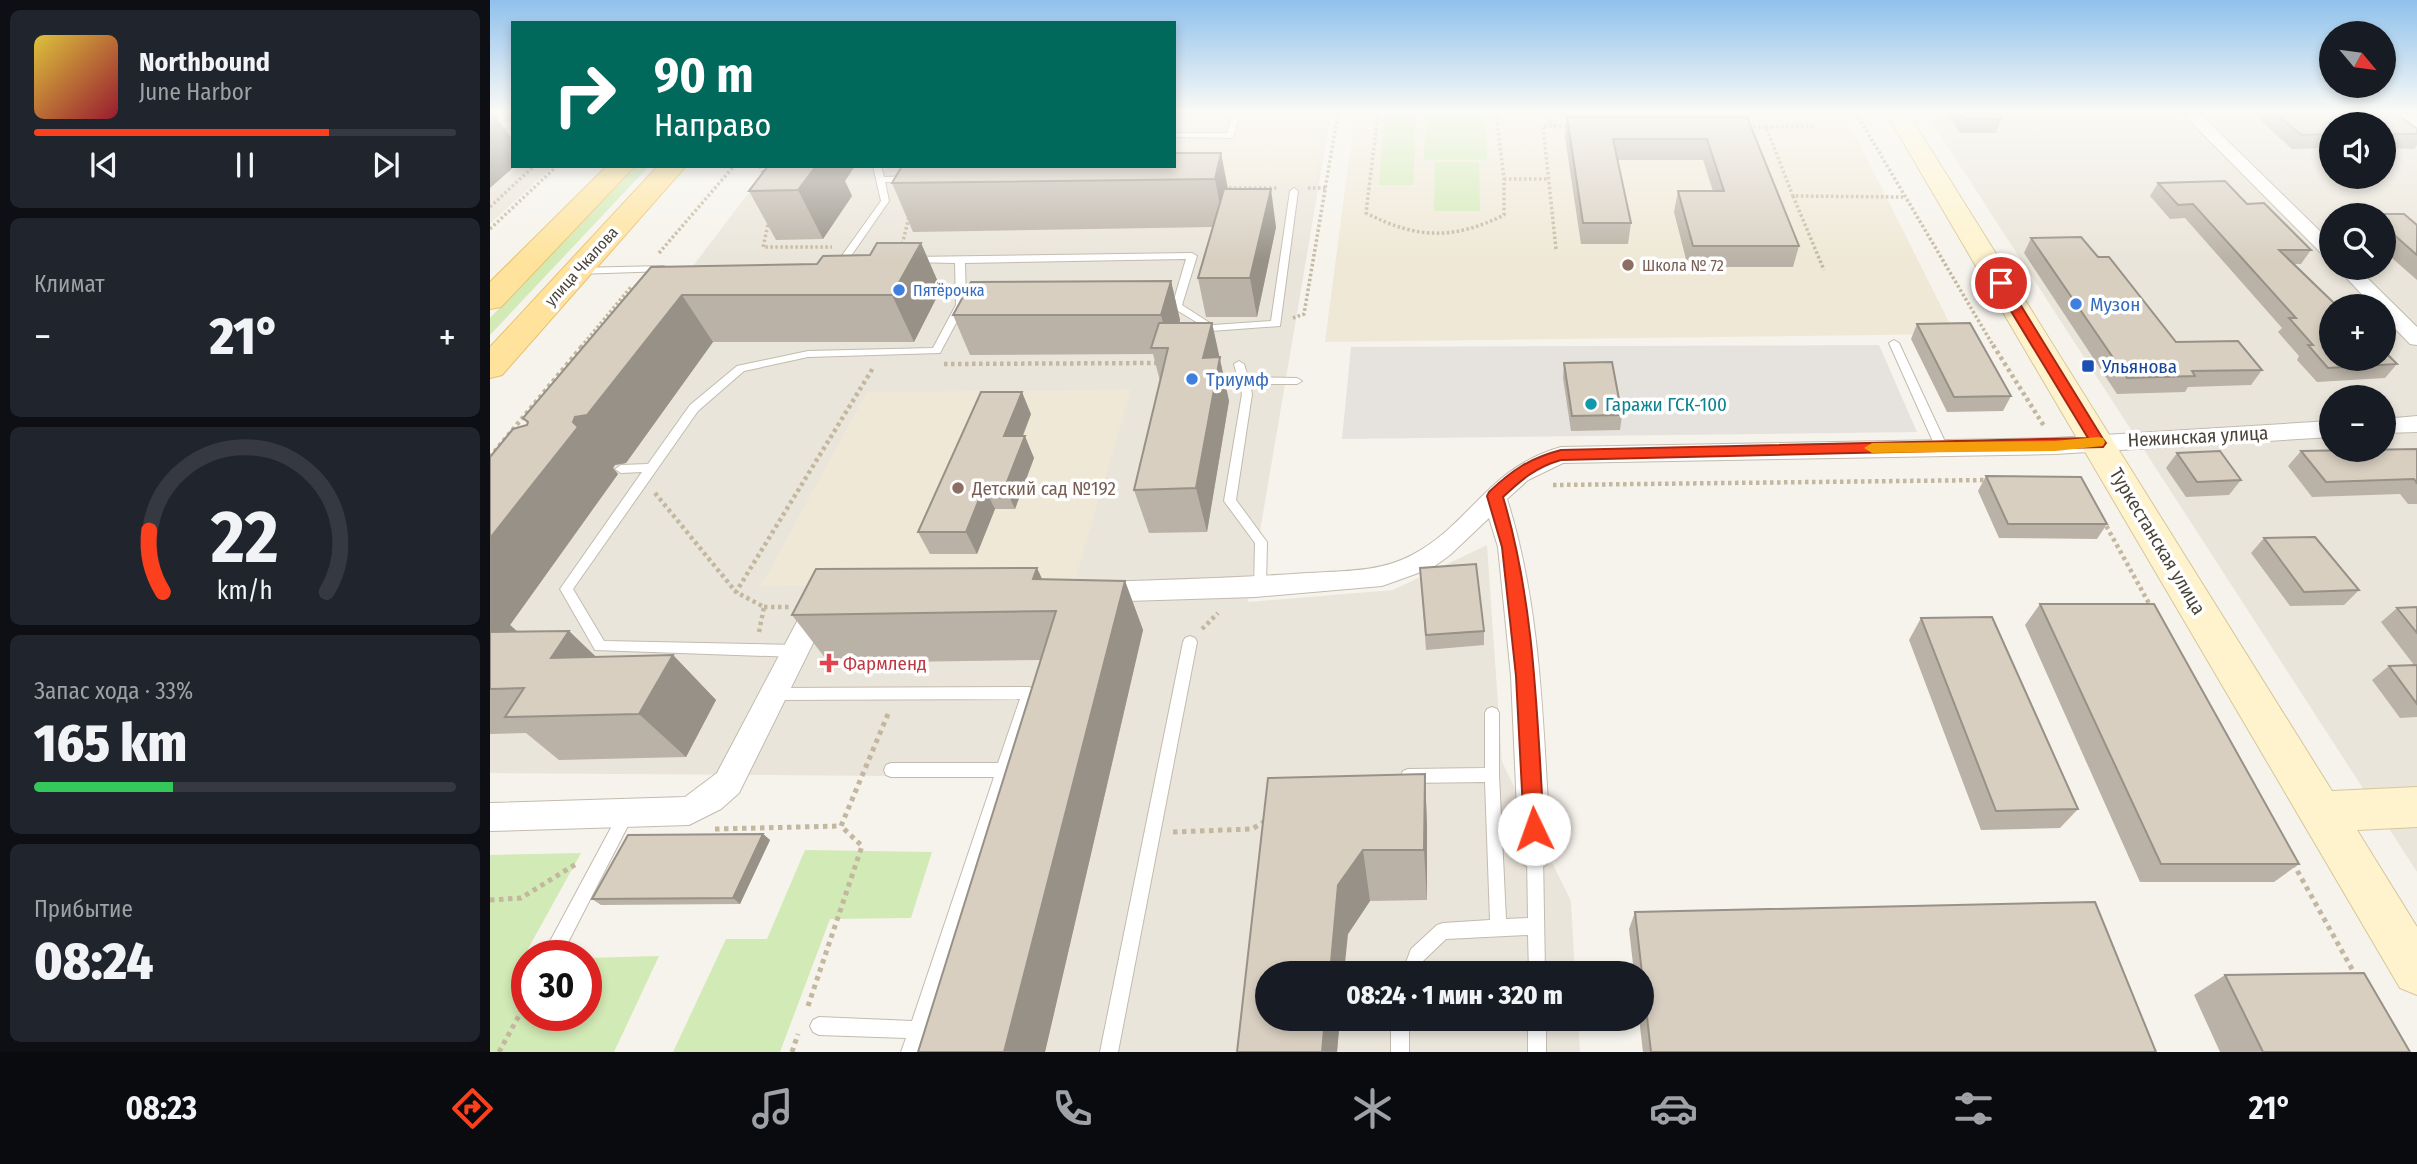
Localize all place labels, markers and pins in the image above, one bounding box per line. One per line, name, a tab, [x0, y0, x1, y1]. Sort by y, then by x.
pin	[1971, 253, 2031, 313]
place label: Школа № 72	[1642, 256, 1724, 275]
marker: Школа № 72	[1620, 257, 1636, 273]
place label: Пятёрочка	[913, 281, 985, 300]
marker: Пятёрочка	[891, 282, 907, 298]
place label: Музон	[2090, 293, 2140, 316]
marker: Музон	[2068, 296, 2084, 312]
place label: Ульянова	[2101, 355, 2177, 378]
marker: Ульянова	[2080, 358, 2096, 374]
place label: Триумф	[1206, 368, 1269, 391]
marker: Триумф	[1184, 371, 1200, 387]
place label: Гаражи ГСК-100	[1605, 393, 1727, 416]
marker: Гаражи ГСК-100	[1583, 396, 1599, 412]
place label: Детский сад №192	[971, 477, 1116, 500]
marker: Детский сад №192	[950, 480, 966, 496]
place label: Фармленд	[843, 652, 927, 675]
marker: Фармленд	[821, 655, 837, 671]

